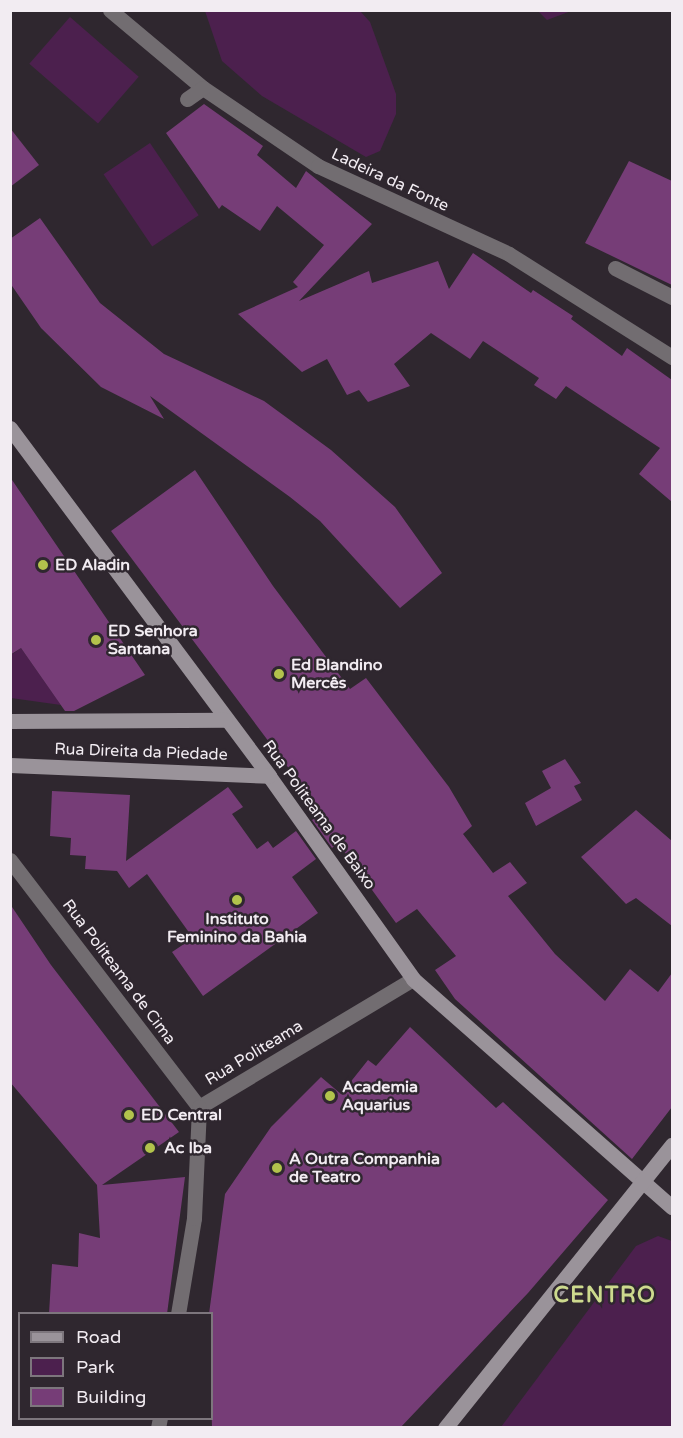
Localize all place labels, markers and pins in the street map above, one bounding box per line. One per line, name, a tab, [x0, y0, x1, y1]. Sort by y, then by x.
place label: ED Aladin	[55, 555, 130, 575]
marker: ED Aladin	[36, 558, 50, 572]
place label: ED Senhora Santana	[108, 621, 198, 659]
marker: ED Senhora Santana	[89, 633, 103, 647]
place label: Ed Blandino Mercês	[291, 655, 382, 693]
marker: Ed Blandino Mercês	[272, 667, 286, 681]
marker: Instituto Feminino da Bahia	[230, 893, 244, 907]
place label: Instituto Feminino da Bahia	[167, 909, 307, 947]
place label: Academia Aquarius	[342, 1077, 418, 1115]
marker: Academia Aquarius	[323, 1089, 337, 1103]
place label: ED Central	[141, 1105, 222, 1125]
marker: ED Central	[122, 1108, 136, 1122]
place label: Ac Iba	[164, 1138, 212, 1158]
marker: Ac Iba	[141, 1139, 159, 1157]
place label: A Outra Companhia de Teatro	[289, 1149, 440, 1187]
marker: A Outra Companhia de Teatro	[270, 1161, 284, 1175]

